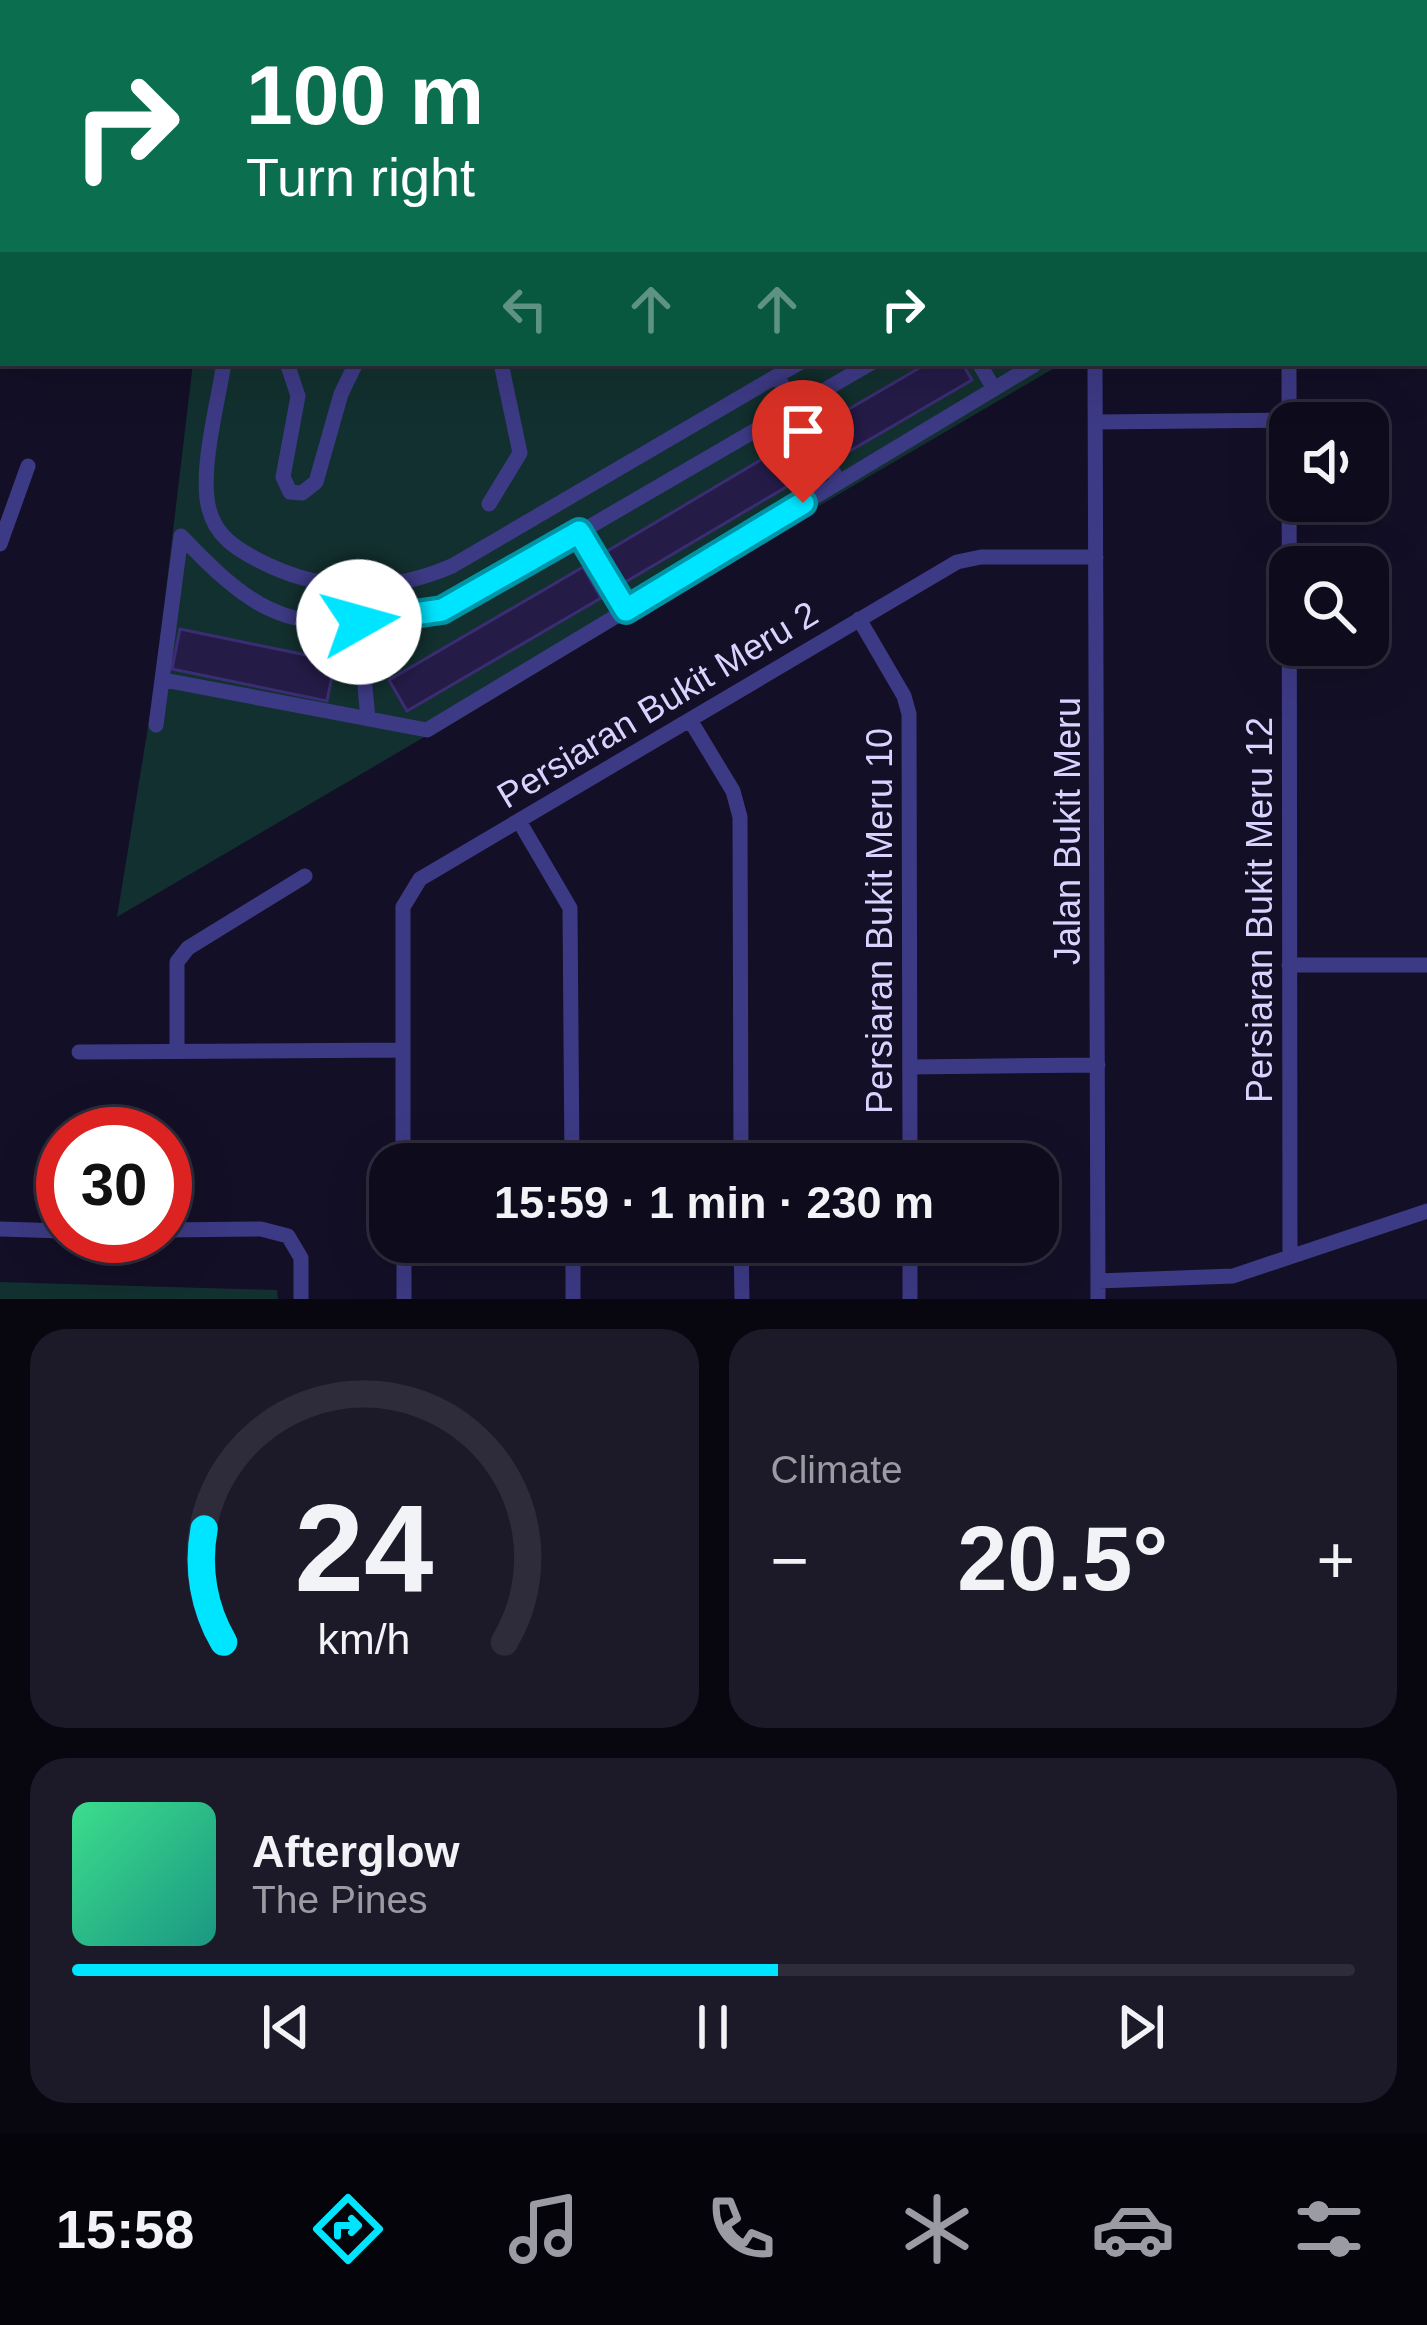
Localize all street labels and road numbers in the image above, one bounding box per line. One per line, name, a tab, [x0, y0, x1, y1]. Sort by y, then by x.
street label: Persiaran Bukit Meru 2	[490, 593, 825, 816]
street label: Jalan Bukit Meru	[1047, 697, 1088, 965]
street label: Persiaran Bukit Meru 12	[1239, 717, 1280, 1103]
street label: Persiaran Bukit Meru 10	[859, 728, 900, 1114]

